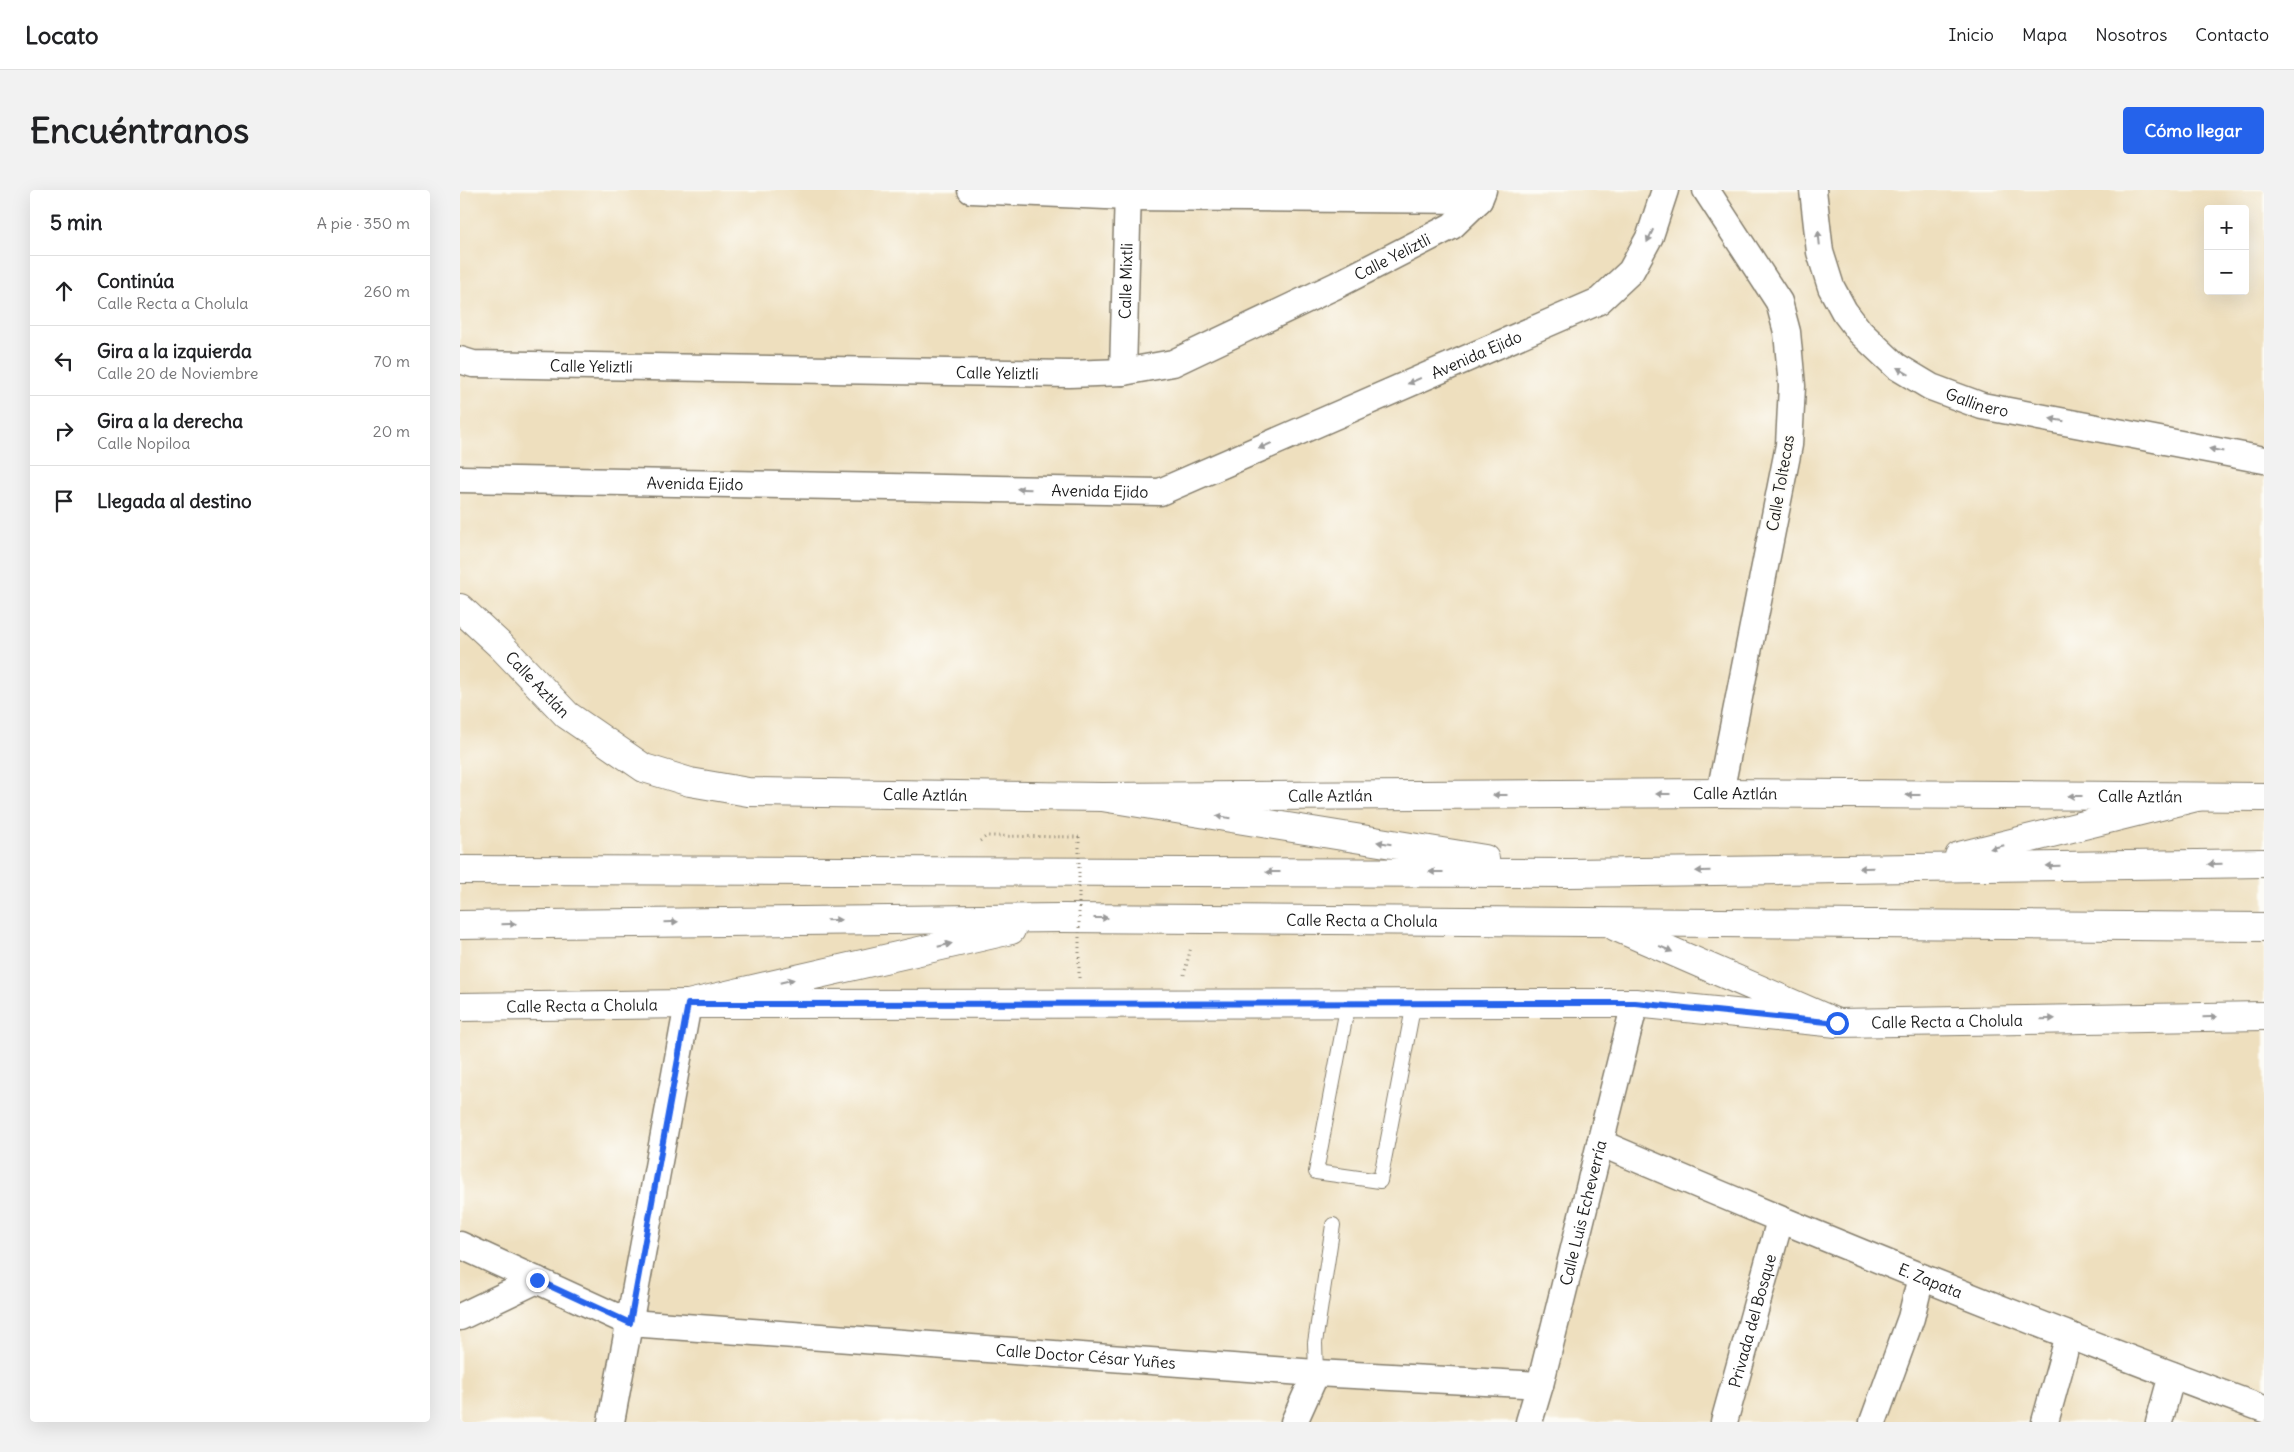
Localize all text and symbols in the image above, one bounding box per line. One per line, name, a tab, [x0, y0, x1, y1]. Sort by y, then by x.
text: Locato	[25, 20, 99, 50]
text: Inicio	[1948, 23, 1994, 46]
text: Mapa	[2022, 23, 2067, 46]
text: Nosotros	[2095, 23, 2167, 46]
text: Contacto	[2195, 23, 2269, 46]
button: Cómo llegar	[2123, 107, 2264, 154]
text: Encuéntranos	[30, 108, 249, 152]
map controls	[2204, 205, 2249, 295]
button: +	[2204, 205, 2249, 250]
text: 5 min	[50, 209, 102, 236]
text: A pie · 350 m	[317, 213, 410, 233]
street label: Calle Yeliztli	[1351, 229, 1433, 285]
one-way arrow	[1645, 229, 1653, 243]
one-way arrow	[1815, 230, 1823, 246]
street label: Calle Mixtli	[1114, 243, 1137, 319]
button: −	[2204, 250, 2249, 295]
text: Continúa	[97, 269, 174, 293]
icon: ahead	[50, 277, 78, 305]
text: 260 m	[364, 281, 410, 301]
text: Calle Recta a Cholula	[97, 293, 248, 313]
street label: Avenida Ejido	[1428, 326, 1525, 383]
text: Gira a la izquierda	[97, 339, 252, 363]
icon: left	[50, 347, 78, 375]
text: 70 m	[374, 351, 410, 371]
street label: Calle Yeliztli	[550, 355, 633, 377]
street label: Calle Yeliztli	[956, 362, 1039, 383]
text: Calle 20 de Noviembre	[97, 363, 258, 383]
one-way arrow	[1897, 366, 1910, 375]
one-way arrow	[1407, 378, 1421, 386]
street label: Gallinero	[1943, 383, 2010, 421]
text: Gira a la derecha	[97, 409, 243, 433]
one-way arrow	[2048, 415, 2064, 423]
icon: right	[50, 417, 78, 445]
text: 20 m	[373, 421, 410, 441]
text: Calle Nopiloa	[97, 433, 190, 453]
street label: Calle Toltecas	[1762, 433, 1798, 533]
one-way arrow	[1258, 443, 1272, 451]
one-way arrow	[2209, 446, 2224, 454]
street label: Avenida Ejido	[646, 472, 744, 494]
street label: Avenida Ejido	[1051, 480, 1148, 502]
one-way arrow	[1016, 485, 1032, 493]
icon: arrive	[50, 487, 78, 515]
text: Llegada al destino	[97, 489, 252, 513]
street label: Calle Aztlán	[501, 647, 574, 722]
street label: Calle Aztlán	[1693, 783, 1777, 803]
street label: Calle Aztlán	[883, 784, 968, 805]
street label: Calle Aztlán	[1288, 785, 1372, 806]
street label: Calle Aztlán	[2098, 786, 2182, 806]
one-way arrow	[1655, 790, 1671, 798]
one-way arrow	[1492, 791, 1508, 799]
one-way arrow	[1905, 791, 1921, 799]
one-way arrow	[2067, 792, 2083, 800]
one-way arrow	[1215, 812, 1231, 820]
one-way arrow	[1375, 838, 1391, 846]
one-way arrow	[1990, 843, 2005, 851]
one-way arrow	[2207, 860, 2223, 868]
one-way arrow	[2045, 862, 2061, 870]
one-way arrow	[1857, 864, 1873, 872]
one-way arrow	[1695, 867, 1711, 875]
one-way arrow	[1265, 868, 1281, 876]
one-way arrow	[1427, 868, 1443, 876]
street label: Calle Recta a Cholula	[1286, 910, 1438, 931]
one-way arrow	[1093, 914, 1109, 922]
one-way arrow	[826, 916, 842, 924]
one-way arrow	[663, 918, 679, 926]
one-way arrow	[501, 920, 517, 928]
one-way arrow	[938, 941, 953, 949]
one-way arrow	[1659, 946, 1673, 954]
one-way arrow	[779, 977, 794, 985]
street label: Calle Recta a Cholula	[506, 994, 658, 1016]
street label: Calle Recta a Cholula	[1871, 1010, 2023, 1032]
route start	[1826, 1012, 1849, 1035]
one-way arrow	[2202, 1012, 2218, 1020]
one-way arrow	[2040, 1015, 2056, 1023]
street label: Calle Luis Echeverría	[1555, 1138, 1611, 1288]
street label: Privada del Bosque	[1724, 1252, 1780, 1390]
street label: E. Zapata	[1896, 1259, 1965, 1302]
route end	[526, 1269, 549, 1292]
street label: Calle Doctor César Yuñes	[995, 1340, 1176, 1373]

